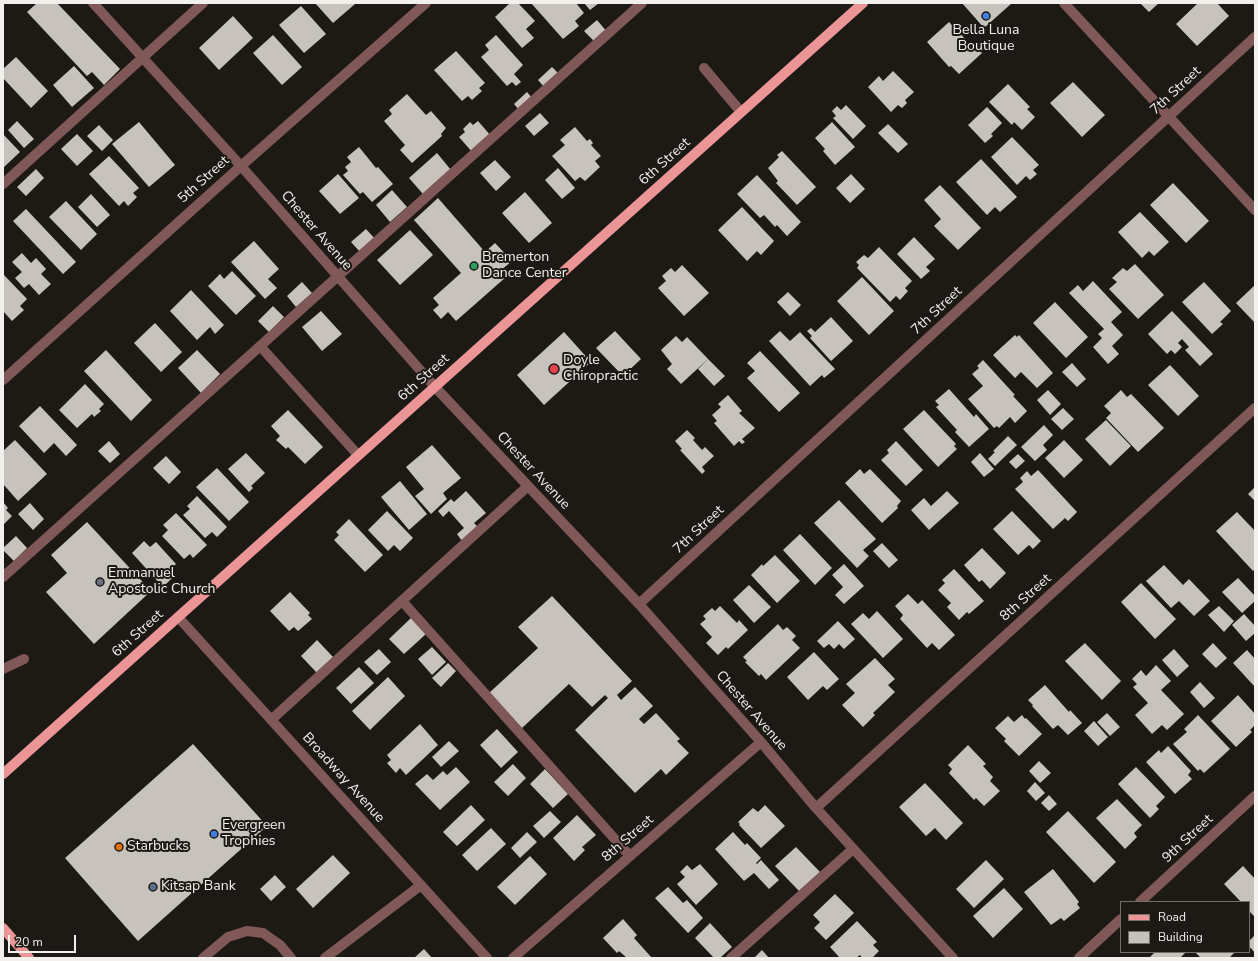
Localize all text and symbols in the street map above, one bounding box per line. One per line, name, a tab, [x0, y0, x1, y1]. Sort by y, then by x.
marker: Bella Luna Boutique	[981, 11, 991, 21]
place label: Bella Luna Boutique	[953, 23, 1019, 56]
street label: 7th Street	[1147, 63, 1205, 119]
street label: 6th Street	[636, 135, 694, 189]
street label: 5th Street	[175, 153, 233, 207]
street label: Chester Avenue	[277, 188, 355, 274]
place label: Bremerton Dance Center	[482, 250, 567, 282]
marker: Bremerton Dance Center	[469, 261, 479, 271]
street label: 7th Street	[908, 283, 966, 339]
street label: 6th Street	[395, 351, 453, 405]
place label: Doyle Chiropractic	[563, 353, 638, 386]
marker: Doyle Chiropractic	[548, 363, 560, 375]
street label: Chester Avenue	[493, 429, 573, 513]
street label: 7th Street	[670, 502, 728, 558]
place label: Emmanuel Apostolic Church	[108, 566, 215, 598]
street label: 8th Street	[997, 571, 1055, 625]
marker: Emmanuel Apostolic Church	[95, 577, 105, 587]
street label: 6th Street	[109, 607, 167, 661]
street label: Chester Avenue	[712, 668, 790, 754]
street label: Broadway Avenue	[298, 730, 388, 826]
street label: 9th Street	[1159, 811, 1217, 867]
street label: 8th Street	[599, 812, 657, 866]
place label: Evergreen Trophies	[222, 818, 285, 850]
marker: Evergreen Trophies	[209, 829, 219, 839]
place label: Starbucks	[127, 839, 189, 855]
marker: Starbucks	[114, 842, 124, 852]
place label: Kitsap Bank	[161, 879, 236, 895]
marker: Kitsap Bank	[148, 882, 158, 892]
legend	[1120, 901, 1250, 953]
text: Road	[1158, 909, 1186, 925]
scale bar	[10, 927, 78, 953]
text: Building	[1158, 929, 1203, 945]
text: 20 m	[15, 934, 43, 950]

